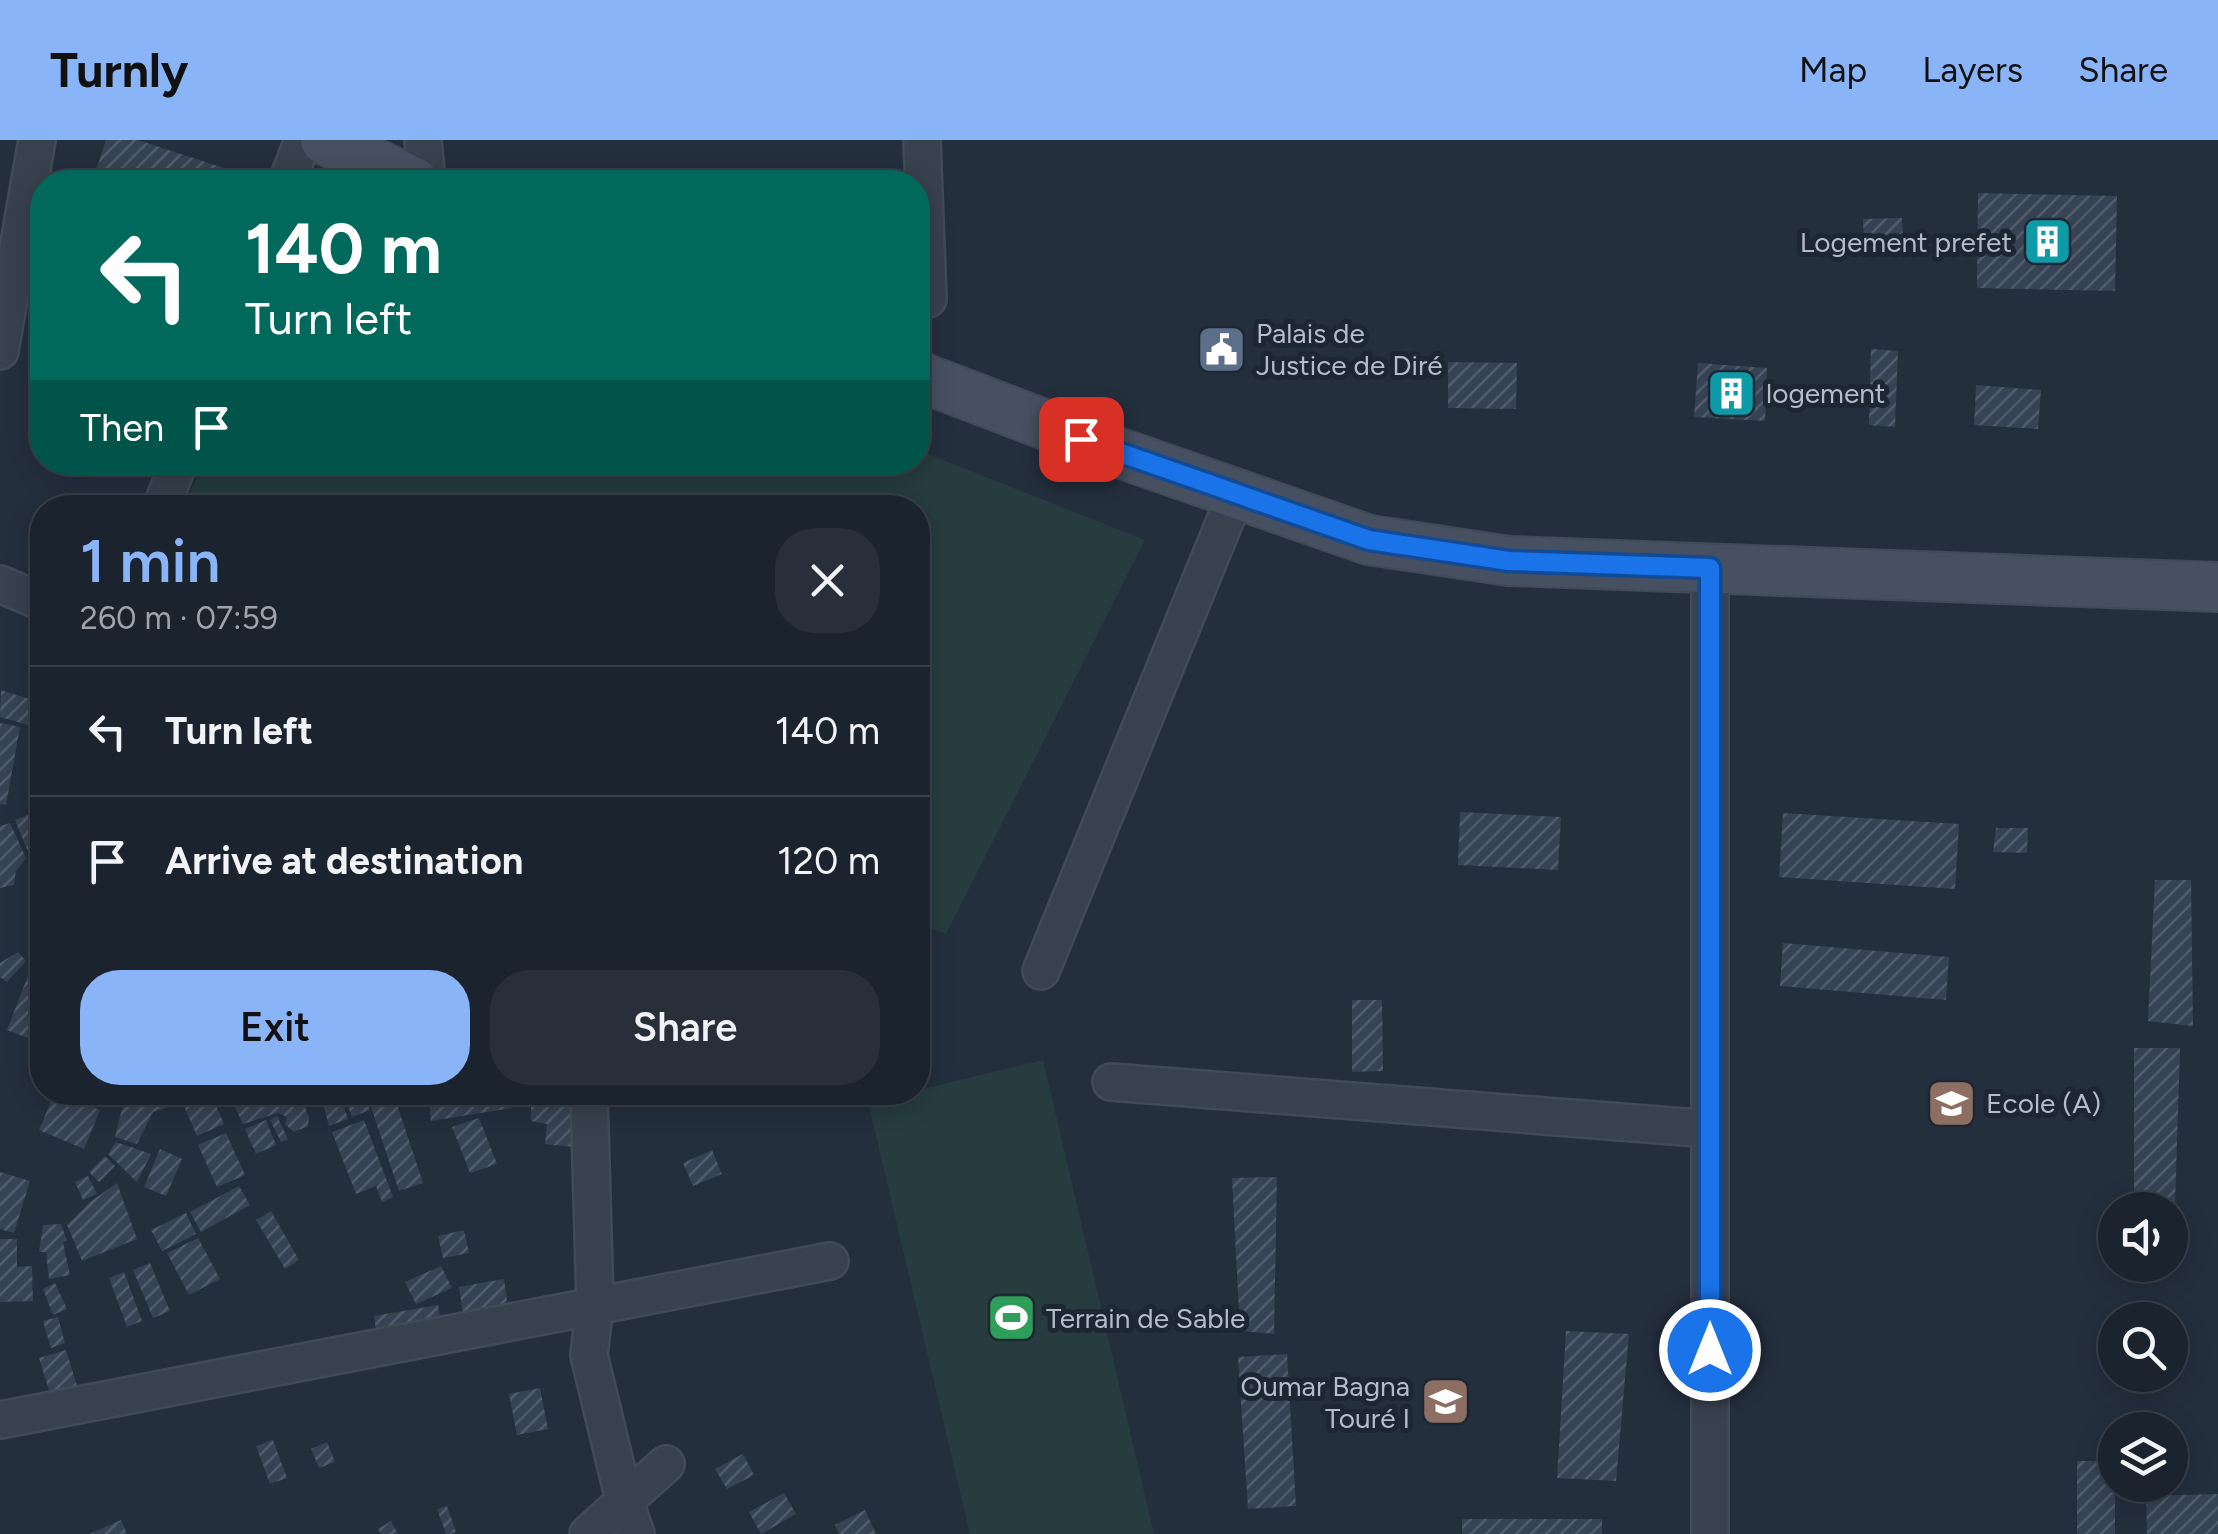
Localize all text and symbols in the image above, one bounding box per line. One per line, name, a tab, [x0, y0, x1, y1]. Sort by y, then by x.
text: Turnly	[50, 41, 188, 99]
text: Map	[1799, 49, 1867, 91]
text: Layers	[1922, 49, 2023, 91]
text: Share	[2078, 49, 2168, 91]
text: 140 m	[245, 206, 442, 291]
icon: left	[80, 210, 210, 340]
building icon: Logement prefet	[2021, 216, 2073, 268]
place label: Logement prefet	[1800, 225, 2012, 259]
text: Turn left	[245, 291, 412, 345]
place label: Palais de Justice de Diré	[1256, 316, 1443, 382]
public building icon: Palais de Justice de Diré	[1195, 323, 1247, 375]
building icon: logement	[1705, 367, 1757, 419]
place label: logement	[1766, 376, 1885, 410]
pin	[1039, 397, 1124, 482]
icon: arrive	[184, 400, 239, 455]
text: Then	[80, 405, 164, 451]
icon: arrive	[1054, 412, 1109, 467]
text: 1 min	[80, 525, 220, 597]
button: close	[775, 528, 880, 633]
text: 260 m · 07:59	[80, 599, 278, 637]
icon: left	[80, 704, 135, 759]
text: Turn left	[165, 708, 313, 754]
text: 140 m	[775, 708, 880, 754]
icon: arrive	[80, 834, 135, 889]
text: Arrive at destination	[165, 838, 523, 884]
text: 120 m	[777, 838, 880, 884]
button: Exit	[80, 970, 470, 1085]
button: Share	[490, 970, 880, 1085]
school or university icon: Ecole (A)	[1925, 1077, 1977, 1129]
place label: Ecole (A)	[1986, 1086, 2101, 1120]
map controls	[2098, 1192, 2188, 1502]
button: sound	[2098, 1192, 2188, 1282]
sports icon: Terrain de Sable	[985, 1292, 1037, 1344]
position arrow	[1658, 1298, 1762, 1402]
place label: Terrain de Sable	[1046, 1301, 1245, 1335]
button: search	[2098, 1302, 2188, 1392]
place label: Oumar Bagna Touré I	[1240, 1369, 1410, 1435]
school or university icon: Oumar Bagna Touré I	[1419, 1376, 1471, 1428]
button: layers	[2098, 1412, 2188, 1502]

